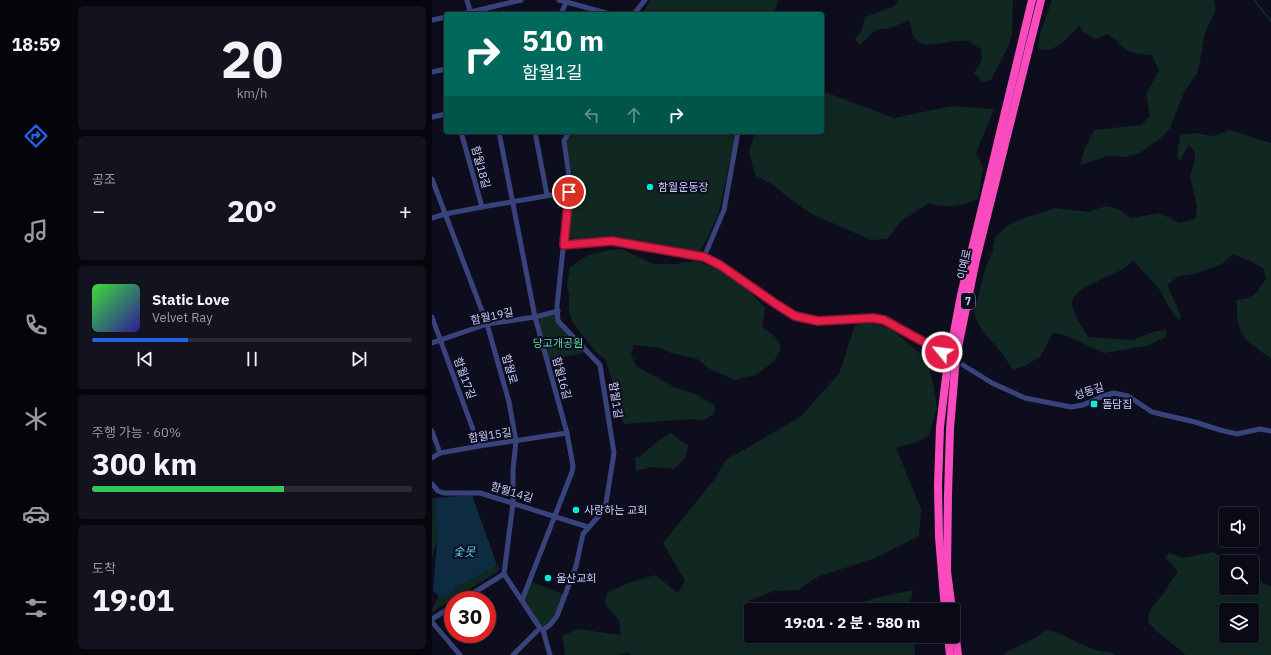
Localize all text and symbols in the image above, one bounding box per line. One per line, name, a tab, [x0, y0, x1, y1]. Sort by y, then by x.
text: 510 m	[522, 22, 604, 59]
text: 20	[221, 25, 283, 92]
icon: right	[456, 28, 508, 80]
text: 18:59	[11, 33, 61, 56]
text: 함월1길	[522, 61, 582, 84]
text: km/h	[237, 85, 267, 102]
icon: left	[581, 104, 603, 126]
icon: ahead	[623, 104, 645, 126]
icon: right	[665, 104, 687, 126]
icon: directions	[22, 122, 50, 150]
street label: 함월18길	[469, 144, 493, 190]
text: 공조	[92, 171, 116, 188]
pin	[552, 175, 586, 209]
place label: 함월운동장	[658, 180, 709, 194]
icon: arrive	[558, 181, 580, 203]
marker: 함월운동장	[645, 182, 655, 192]
text: 20°	[227, 191, 277, 230]
text: −	[92, 196, 105, 225]
text: +	[399, 196, 412, 225]
icon: music	[22, 217, 50, 245]
street label: 이예로	[954, 248, 974, 280]
text: Static Love	[152, 290, 229, 309]
road number: 7	[961, 293, 975, 309]
street label: 함월19길	[469, 305, 515, 327]
text: Velvet Ray	[152, 309, 213, 326]
icon: phone	[22, 311, 50, 339]
position arrow	[921, 331, 963, 373]
park label: 당고개공원	[533, 336, 583, 350]
icon: previous	[134, 348, 156, 370]
icon: pause	[241, 348, 263, 370]
icon: next	[348, 348, 370, 370]
street label: 함월로	[499, 352, 521, 386]
street label: 함월17길	[451, 355, 479, 401]
street label: 함월16길	[550, 355, 574, 401]
street label: 성동길	[1072, 380, 1106, 402]
street label: 함월1길	[606, 381, 626, 419]
place label: 돌담집	[1102, 397, 1132, 411]
marker: 돌담집	[1089, 399, 1099, 409]
icon: climate	[22, 405, 50, 433]
text: 주행 가능 · 60%	[92, 424, 181, 441]
street label: 함월15길	[467, 425, 513, 445]
text: 300 km	[92, 444, 197, 483]
street label: 함월14길	[489, 479, 535, 505]
icon: car	[22, 500, 50, 528]
place label: 사랑하는 교회	[584, 503, 647, 517]
marker: 사랑하는 교회	[571, 505, 581, 515]
map controls	[1219, 507, 1259, 643]
button: sound	[1219, 507, 1259, 547]
water label: 숯못	[453, 544, 476, 559]
button: search	[1219, 555, 1259, 595]
text: 도착	[92, 560, 116, 577]
place label: 울산교회	[556, 571, 596, 585]
marker: 울산교회	[543, 573, 553, 583]
text: 19:01	[92, 580, 174, 619]
speed limit sign: 30	[444, 591, 496, 643]
icon: filters	[22, 594, 50, 622]
button: layers	[1219, 603, 1259, 643]
text: 19:01 · 2 분 · 580 m	[784, 613, 920, 632]

